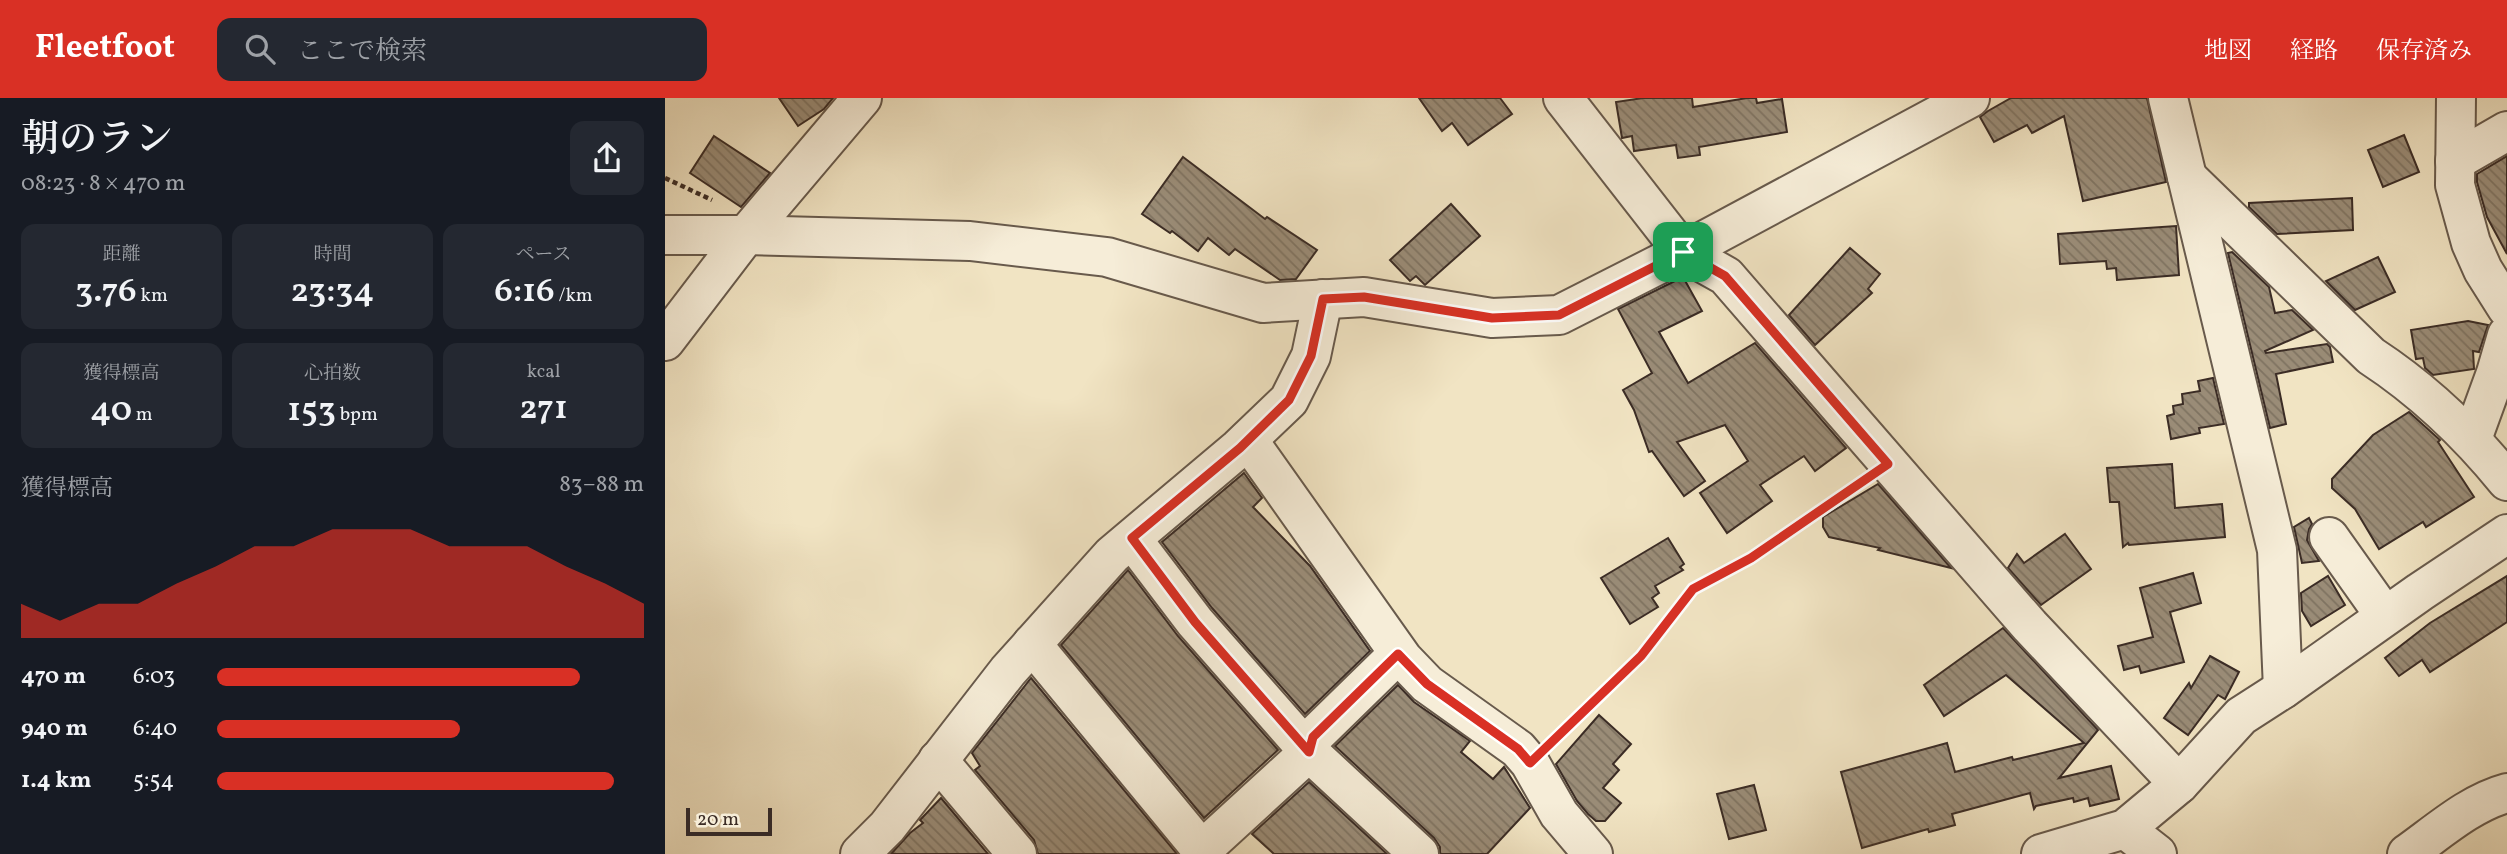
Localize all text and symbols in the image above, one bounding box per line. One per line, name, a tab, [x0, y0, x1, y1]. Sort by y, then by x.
search box	[217, 18, 707, 81]
text: Fleetfoot	[35, 26, 175, 72]
icon: search	[241, 30, 279, 68]
text: ここで検索	[297, 34, 427, 70]
text: 地図	[2204, 35, 2252, 69]
text: 経路	[2290, 35, 2338, 69]
text: 保存済み	[2376, 35, 2472, 69]
text: 朝のラン	[21, 115, 173, 168]
button: share	[570, 121, 644, 195]
text: 08:23 · 8 × 470 m	[21, 168, 185, 200]
pin	[1653, 222, 1713, 282]
icon: arrive	[1664, 233, 1702, 271]
text: 距離	[102, 242, 141, 268]
text: 時間	[313, 242, 352, 268]
text: ペース	[515, 242, 572, 268]
text: 3.76	[75, 268, 137, 316]
text: 23:34	[291, 268, 374, 316]
text: 6:16	[494, 268, 555, 316]
text: km	[137, 283, 168, 309]
text: /km	[555, 283, 593, 309]
text: kcal	[527, 359, 560, 385]
text: 獲得標高	[83, 361, 160, 387]
text: 心拍数	[304, 361, 361, 387]
text: 271	[519, 385, 568, 433]
text: 40	[90, 387, 132, 435]
text: 153	[287, 387, 336, 435]
text: m	[132, 402, 153, 428]
text: bpm	[336, 402, 378, 428]
text: 83–88 m	[559, 469, 644, 501]
text: 獲得標高	[21, 473, 113, 505]
text: 470 m	[21, 661, 86, 693]
text: 6:03	[133, 661, 175, 693]
text: 940 m	[21, 713, 88, 745]
text: 6:40	[133, 713, 177, 745]
text: 1.4 km	[21, 765, 92, 797]
text: 5:54	[133, 765, 174, 797]
scale bar	[686, 805, 772, 837]
text: 20 m	[697, 807, 739, 833]

